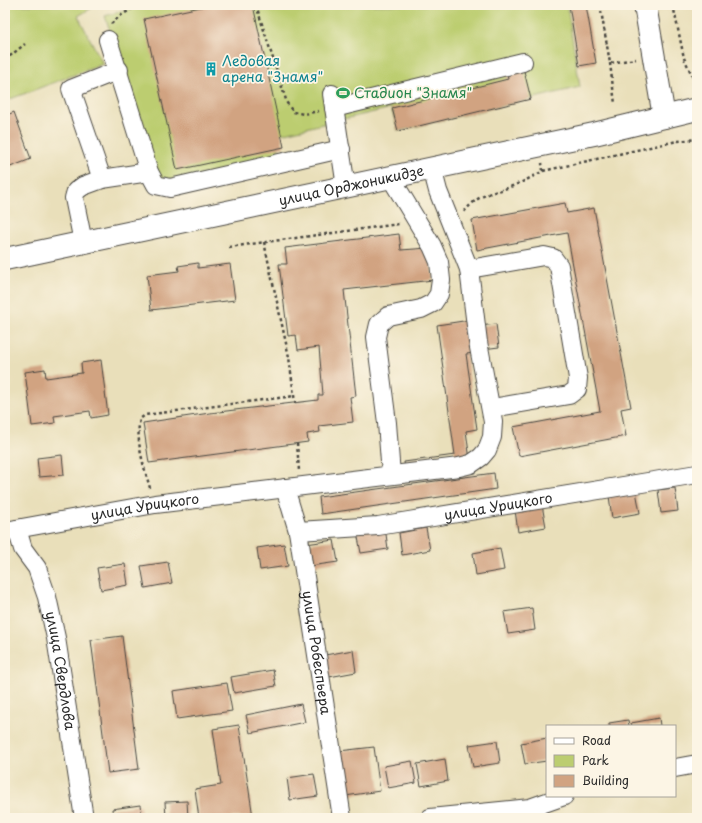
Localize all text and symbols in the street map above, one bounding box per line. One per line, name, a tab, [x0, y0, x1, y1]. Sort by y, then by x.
place label: Ледовая арена "Знамя"	[222, 50, 323, 87]
building icon: Ледовая арена "Знамя"	[203, 61, 219, 77]
place label: Стадион "Знамя"	[354, 82, 472, 103]
sports icon: Стадион "Знамя"	[335, 85, 351, 101]
street label: улица Орджоникидзе	[277, 159, 426, 211]
street label: улица Урицкого	[442, 487, 554, 525]
street label: улица Урицкого	[89, 488, 200, 525]
street label: улица Робеспьера	[297, 589, 337, 716]
street label: улица Свердлова	[40, 609, 81, 732]
legend	[546, 725, 676, 797]
text: Road	[582, 731, 611, 749]
text: Park	[582, 751, 609, 769]
text: Building	[582, 771, 629, 789]

